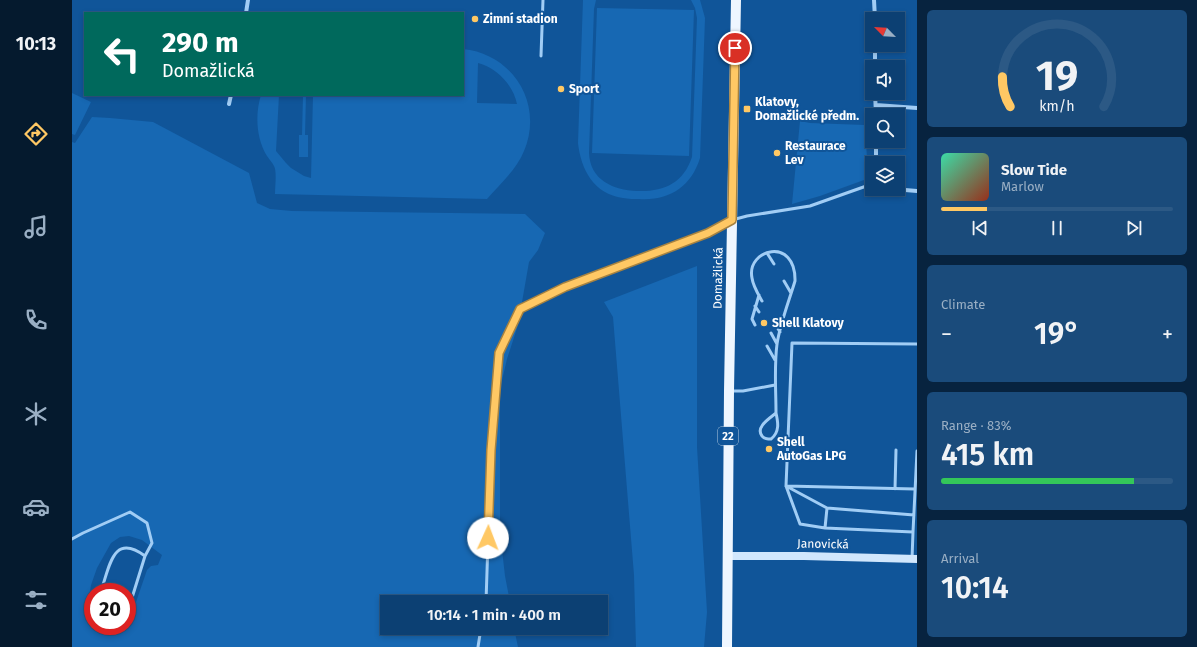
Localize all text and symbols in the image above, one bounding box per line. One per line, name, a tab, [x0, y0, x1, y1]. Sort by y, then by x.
place label: Zimní stadion	[483, 12, 558, 26]
north arrow	[865, 12, 905, 52]
map controls	[865, 12, 905, 196]
marker: Zimní stadion	[470, 14, 480, 24]
text: 290 m	[162, 26, 239, 59]
icon: left	[96, 28, 148, 80]
pin	[718, 31, 752, 65]
text: 10:13	[16, 33, 56, 55]
icon: arrive	[724, 37, 746, 59]
text: 19	[1036, 51, 1078, 101]
text: Domažlická	[162, 60, 255, 82]
button: sound	[865, 60, 905, 100]
place label: Sport	[569, 82, 600, 96]
marker: Sport	[556, 84, 566, 94]
place label: Klatovy, Domažlické předm.	[755, 95, 859, 123]
text: km/h	[1039, 97, 1075, 114]
marker: Klatovy, Domažlické předm.	[742, 104, 752, 114]
button: search	[865, 108, 905, 148]
icon: directions	[22, 120, 50, 148]
place label: Restaurace Lev	[785, 139, 846, 167]
marker: Restaurace Lev	[772, 148, 782, 158]
button: layers	[865, 156, 905, 196]
text: Slow Tide	[1001, 161, 1067, 179]
text: Marlow	[1001, 179, 1044, 194]
icon: music	[22, 213, 50, 241]
icon: previous	[969, 217, 991, 239]
icon: pause	[1046, 217, 1068, 239]
icon: next	[1123, 217, 1145, 239]
street label: Domažlická	[710, 247, 726, 309]
text: Climate	[941, 297, 985, 312]
icon: phone	[22, 306, 50, 334]
place label: Shell Klatovy	[772, 316, 845, 330]
text: 19°	[1034, 316, 1080, 352]
marker: Shell Klatovy	[759, 318, 769, 328]
text: −	[941, 321, 952, 348]
text: +	[1162, 321, 1173, 348]
icon: climate	[22, 400, 50, 428]
text: Range · 83%	[941, 418, 1011, 433]
road number: 22	[718, 427, 738, 445]
place label: Shell AutoGas LPG	[776, 435, 847, 463]
text: 415 km	[941, 437, 1034, 473]
marker: Shell AutoGas LPG	[764, 444, 774, 454]
icon: car	[22, 493, 50, 521]
position arrow	[467, 517, 509, 559]
street label: Janovická	[797, 537, 849, 551]
text: Arrival	[941, 551, 979, 566]
text: 10:14	[941, 570, 1009, 606]
speed limit sign: 20	[84, 583, 136, 635]
icon: filters	[22, 586, 50, 614]
text: 10:14 · 1 min · 400 m	[427, 606, 561, 624]

